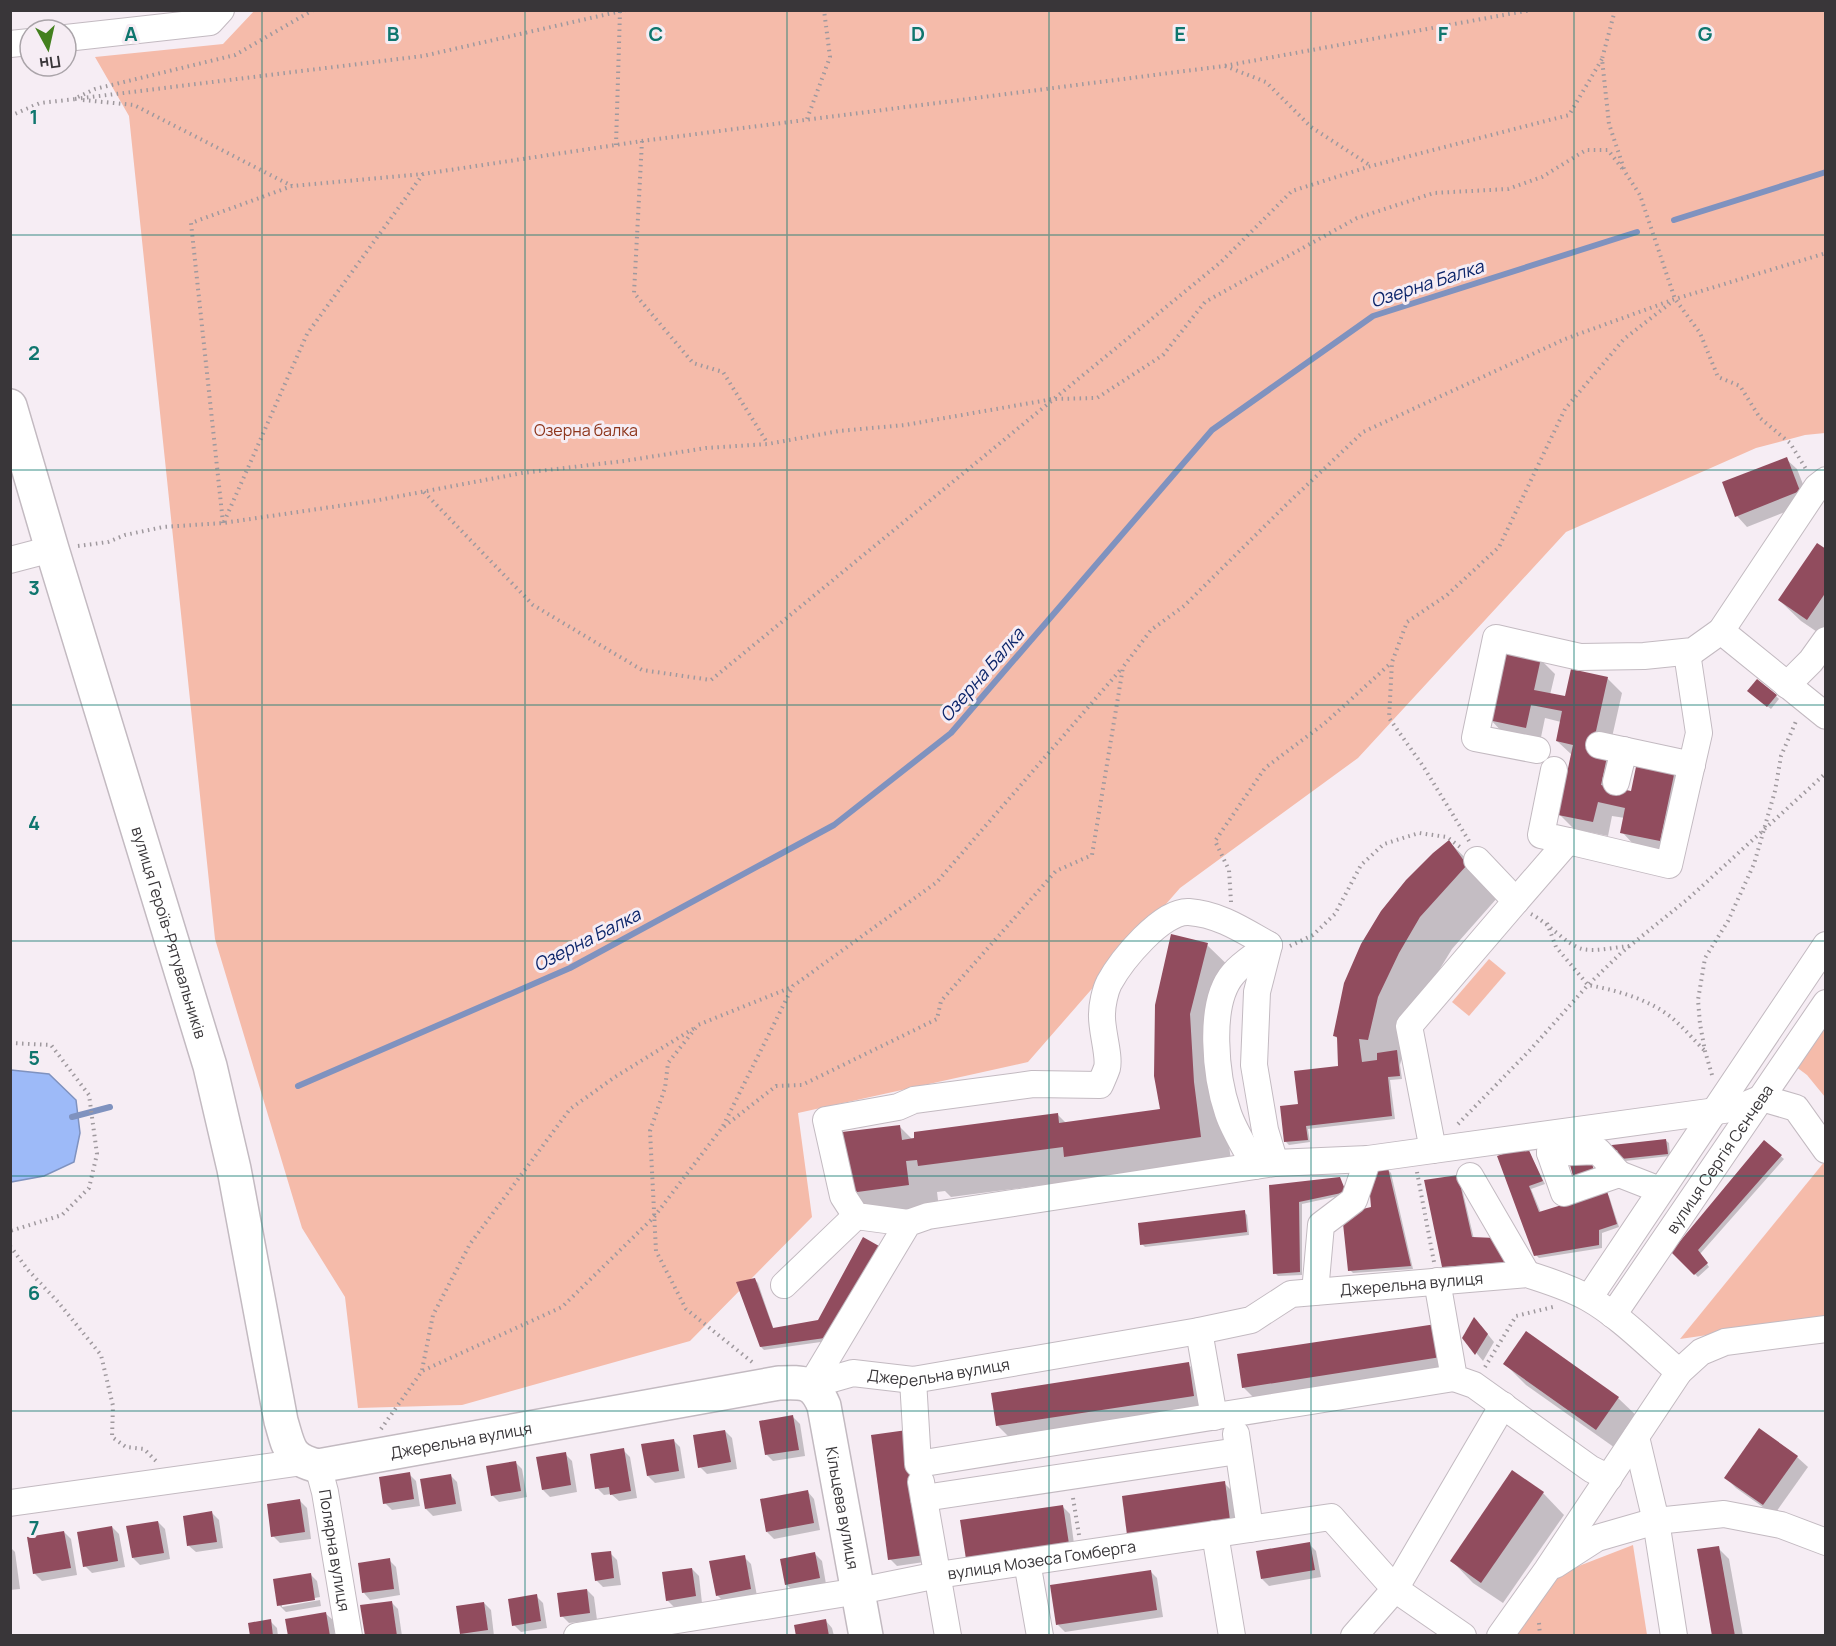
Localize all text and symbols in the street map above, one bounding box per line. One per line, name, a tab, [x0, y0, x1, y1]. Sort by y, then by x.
north arrow	[18, 18, 78, 78]
text: A	[124, 20, 138, 47]
text: B	[387, 20, 400, 47]
text: C	[649, 20, 663, 47]
text: D	[911, 20, 925, 47]
text: E	[1174, 20, 1186, 47]
text: F	[1438, 20, 1449, 47]
text: G	[1698, 20, 1713, 47]
text: Пн	[38, 50, 62, 75]
text: 1	[30, 103, 38, 130]
water label: Озерна Балка	[1367, 253, 1487, 313]
text: 2	[28, 339, 40, 366]
park label: Озерна балка	[534, 419, 638, 441]
text: 3	[28, 574, 40, 601]
water label: Озерна Балка	[934, 621, 1029, 727]
text: 4	[28, 809, 40, 836]
street label: вулиця Героїв-Рятувальників	[126, 824, 212, 1042]
water label: Озерна Балка	[529, 901, 645, 976]
text: 5	[28, 1044, 40, 1071]
street label: вулиця Сергія Сєнчева	[1661, 1080, 1778, 1238]
street label: Джерельна вулиця	[1339, 1267, 1484, 1301]
text: 6	[28, 1279, 40, 1306]
street label: Джерельна вулиця	[866, 1353, 1011, 1392]
street label: Джерельна вулиця	[388, 1417, 534, 1464]
street label: Кільцева вулиця	[821, 1445, 865, 1571]
street label: Полярна вулиця	[314, 1488, 356, 1613]
text: 7	[29, 1514, 39, 1541]
street label: вулиця Мозеса Гомберга	[946, 1535, 1137, 1584]

